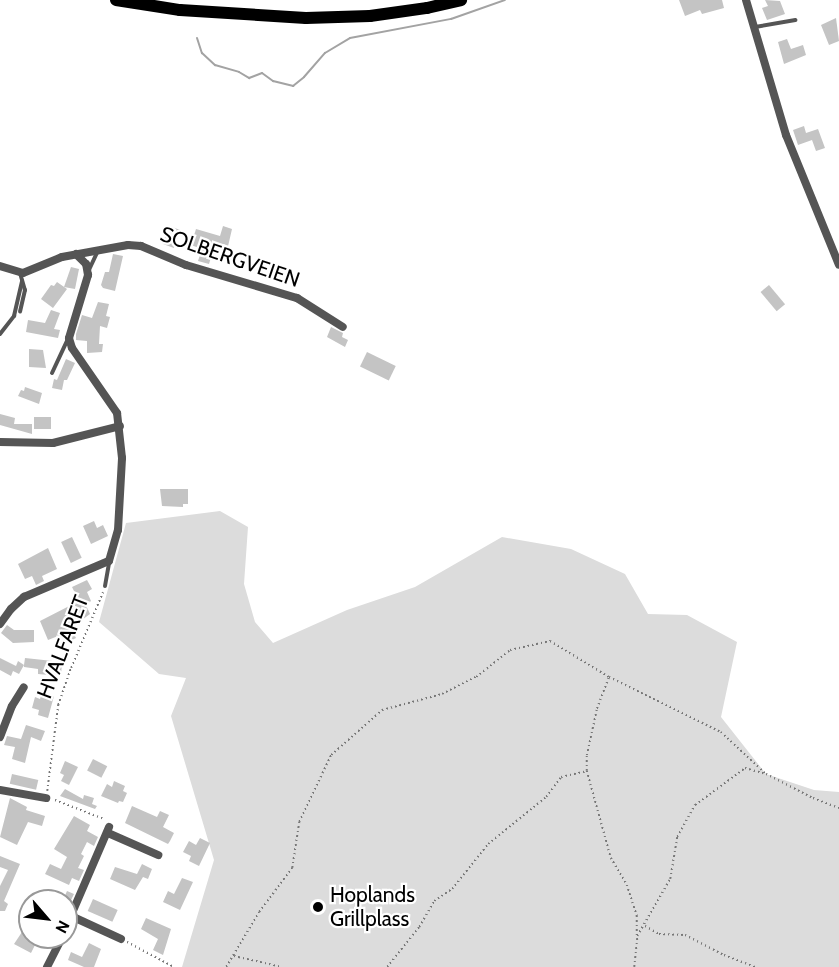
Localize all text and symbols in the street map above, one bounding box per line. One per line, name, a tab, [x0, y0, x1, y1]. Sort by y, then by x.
street label: SOLBERGVEIEN	[157, 221, 303, 293]
street label: HVALFARET	[32, 592, 94, 702]
place label: Hoplands Grillplass	[330, 882, 415, 932]
north arrow	[18, 889, 78, 949]
marker: Hoplands Grillplass	[311, 900, 325, 914]
text: N	[52, 917, 74, 936]

